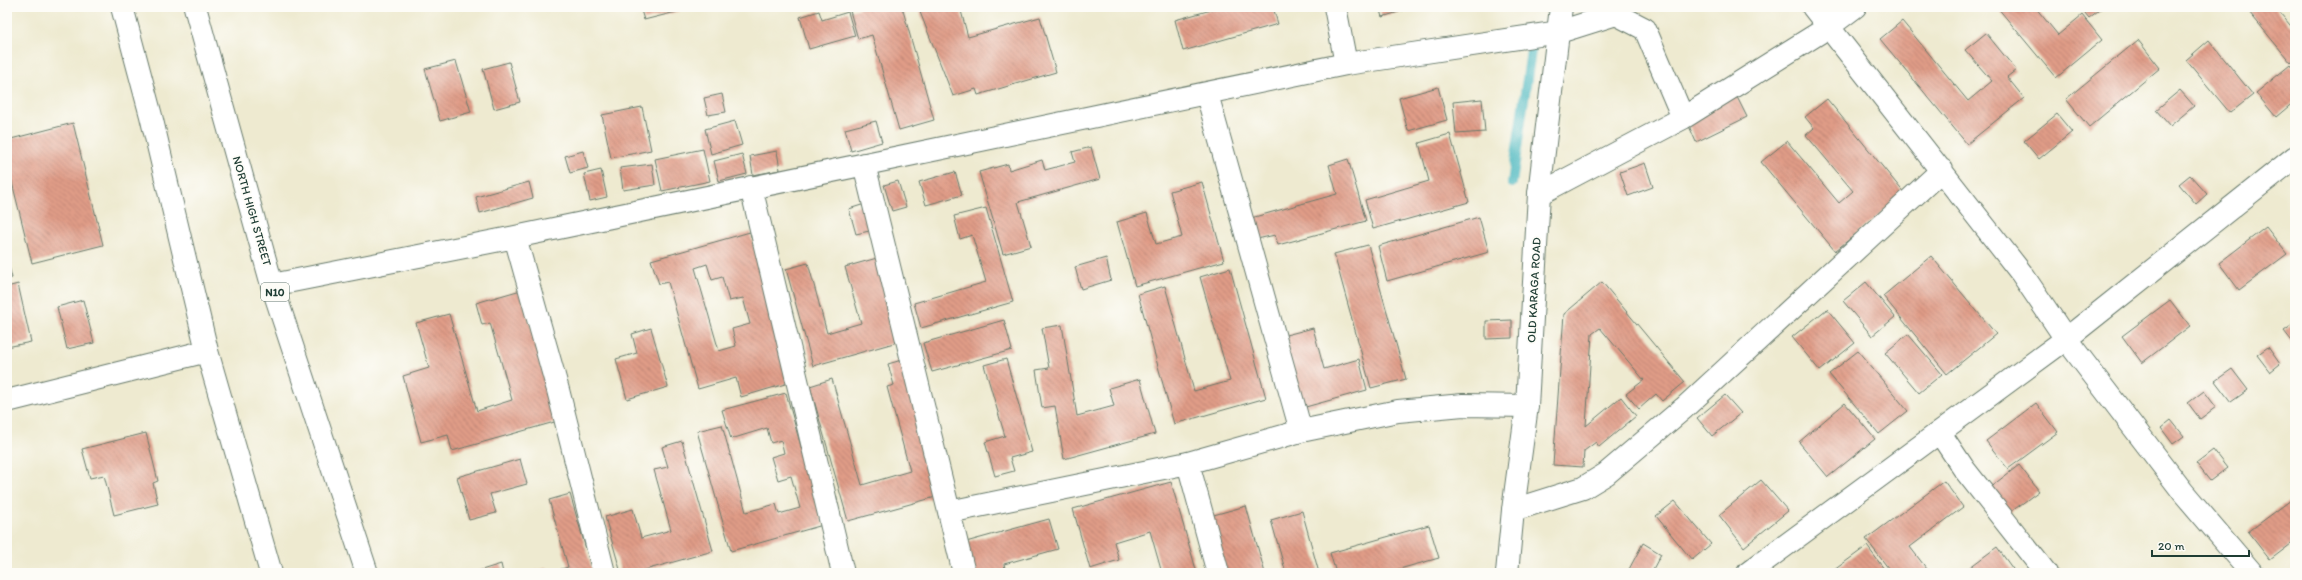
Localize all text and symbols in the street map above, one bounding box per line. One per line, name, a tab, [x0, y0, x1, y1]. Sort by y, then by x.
street label: NORTH HIGH STREET	[230, 155, 274, 268]
street label: OLD KARAGA ROAD	[1524, 237, 1544, 343]
road number: N10	[261, 283, 289, 301]
scale bar	[2152, 532, 2249, 558]
text: 20 m	[2158, 539, 2185, 553]

